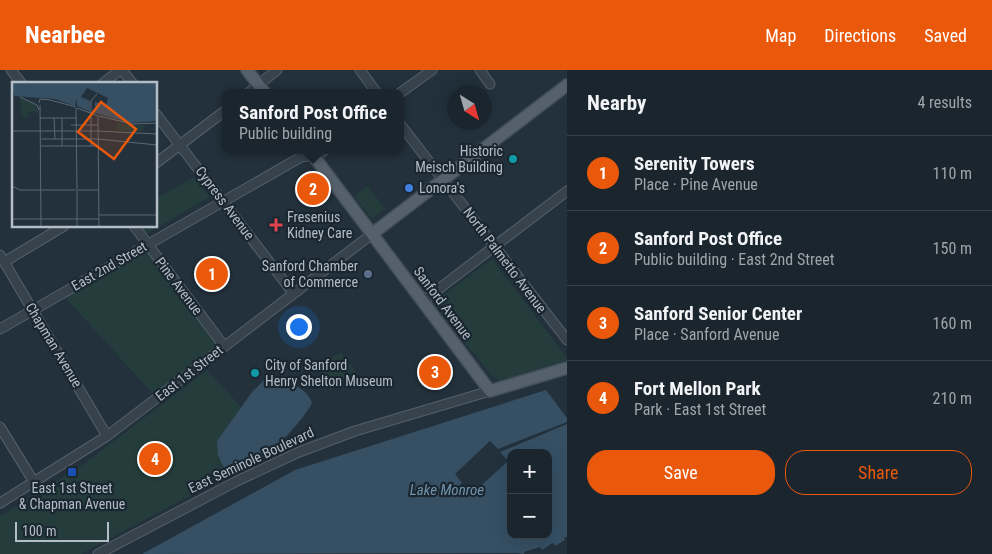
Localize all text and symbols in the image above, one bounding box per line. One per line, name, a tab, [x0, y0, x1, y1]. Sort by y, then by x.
text: Nearbee	[25, 21, 105, 49]
text: Map	[765, 25, 796, 46]
text: Directions	[824, 25, 896, 46]
text: Saved	[924, 25, 967, 46]
inset map	[12, 82, 158, 228]
north arrow	[447, 85, 492, 130]
popup	[222, 89, 404, 154]
text: Nearby	[587, 91, 646, 115]
text: 4 results	[917, 93, 972, 112]
text: Sanford Post Office	[239, 101, 387, 124]
text: Public building	[239, 124, 332, 143]
place label: Historic Meisch Building	[415, 143, 503, 175]
text: Serenity Towers	[634, 152, 755, 175]
marker: Historic Meisch Building	[507, 153, 519, 165]
street label: Cypress Avenue	[192, 163, 258, 243]
text: 1	[599, 164, 607, 183]
text: 110 m	[933, 164, 972, 183]
pin: 2	[297, 170, 329, 208]
text: Place · Pine Avenue	[634, 175, 758, 194]
place label: Lonora's	[419, 180, 465, 196]
marker: Lonora's	[403, 182, 415, 194]
street label: North Palmetto Avenue	[460, 204, 550, 316]
place label: Fresenius Kidney Care	[287, 209, 353, 241]
marker: Fresenius Kidney Care	[269, 218, 283, 232]
text: Sanford Post Office	[634, 227, 782, 250]
street label: East 2nd Street	[69, 238, 149, 294]
text: 2	[599, 239, 607, 258]
text: 150 m	[933, 239, 972, 258]
text: Public building · East 2nd Street	[634, 250, 834, 269]
street label: Pine Avenue	[152, 254, 206, 318]
pin: 1	[196, 255, 228, 293]
place label: Sanford Chamber of Commerce	[262, 258, 358, 290]
street label: Sanford Avenue	[410, 264, 476, 343]
marker: Sanford Chamber of Commerce	[362, 268, 374, 280]
street label: Chapman Avenue	[22, 300, 86, 391]
text: Sanford Senior Center	[634, 302, 802, 325]
your location	[286, 314, 312, 340]
text: 3	[599, 314, 607, 333]
text: 160 m	[933, 314, 972, 333]
text: Place · Sanford Avenue	[634, 325, 780, 344]
street label: East 1st Street	[152, 342, 226, 404]
pin: 3	[419, 353, 451, 391]
place label: City of Sanford Henry Shelton Museum	[265, 357, 393, 389]
marker: City of Sanford Henry Shelton Museum	[249, 367, 261, 379]
text: Fort Mellon Park	[634, 377, 761, 400]
text: 4	[599, 389, 607, 408]
text: 210 m	[933, 389, 972, 408]
text: Park · East 1st Street	[634, 400, 766, 419]
street label: East Seminole Boulevard	[186, 424, 316, 496]
pin: 4	[139, 440, 171, 478]
map controls	[507, 449, 552, 539]
button: +	[507, 449, 552, 494]
button: Save	[587, 450, 775, 495]
button: Share	[785, 450, 972, 495]
marker: East 1st Street & Chapman Avenue	[66, 466, 78, 478]
place label: East 1st Street & Chapman Avenue	[19, 480, 126, 512]
water label: Lake Monroe	[410, 481, 484, 499]
button: −	[507, 494, 552, 539]
scale bar	[15, 519, 109, 542]
text: 100 m	[22, 523, 57, 539]

